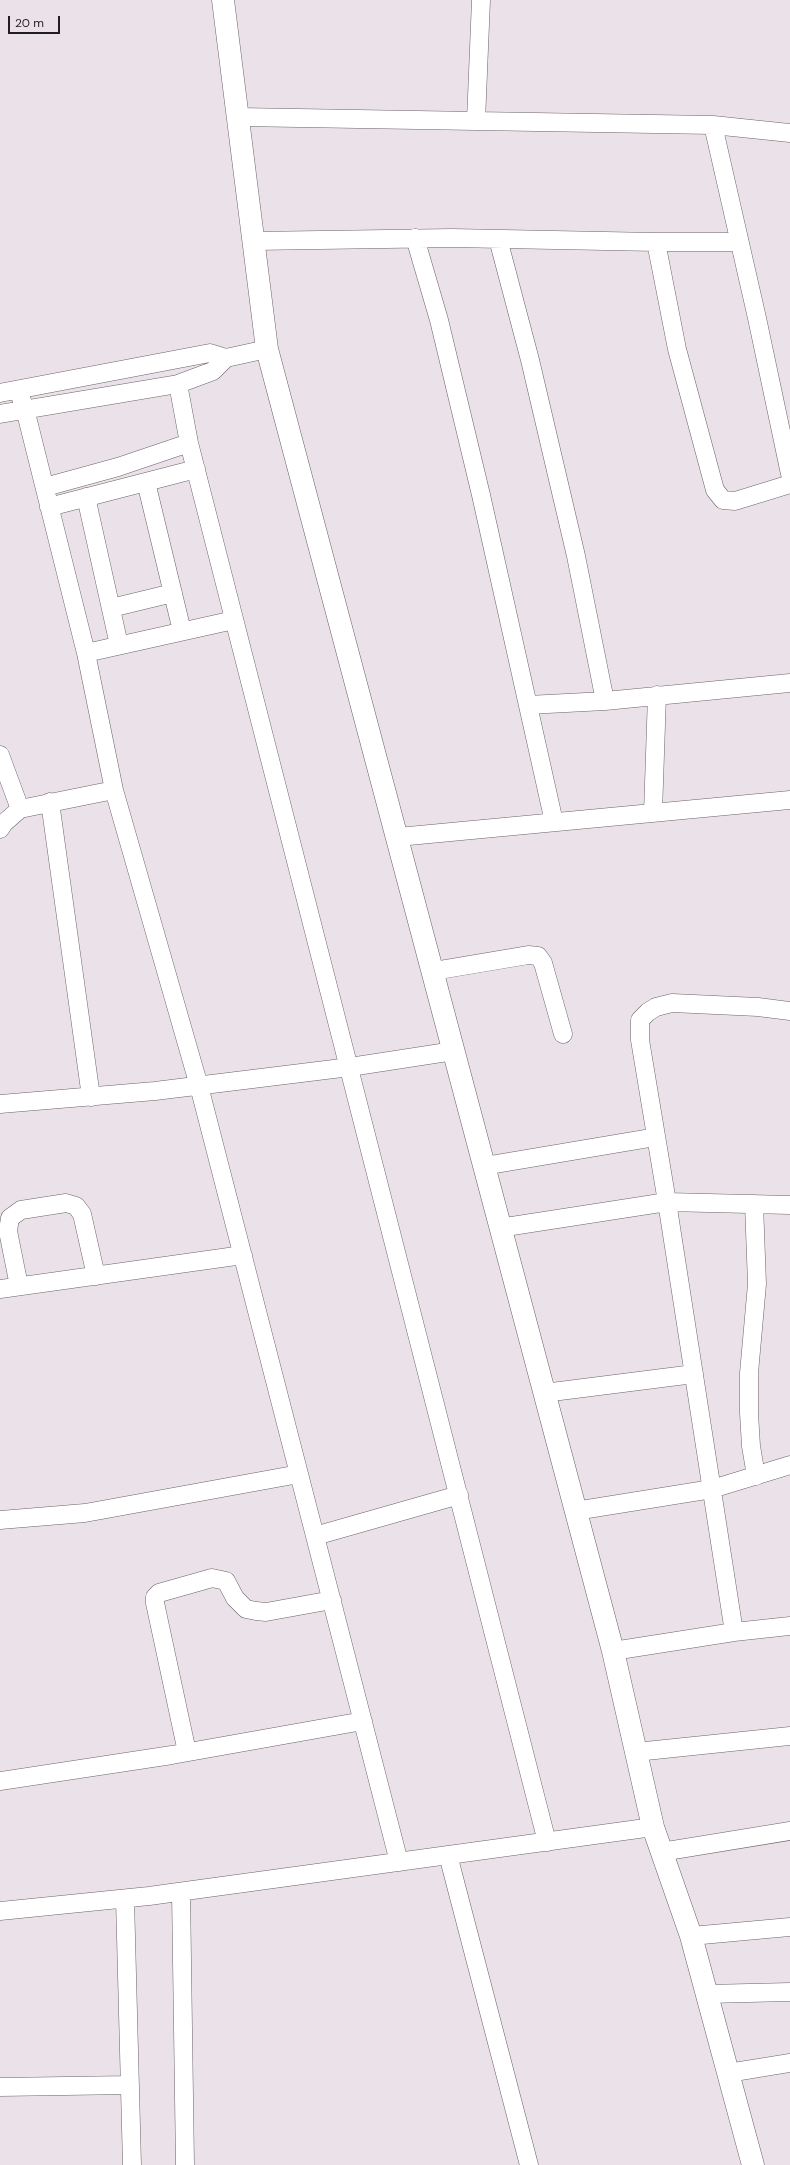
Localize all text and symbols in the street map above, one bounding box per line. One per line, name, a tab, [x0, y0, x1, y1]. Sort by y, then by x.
scale bar	[10, 8, 62, 34]
text: 20 m	[15, 15, 44, 31]

